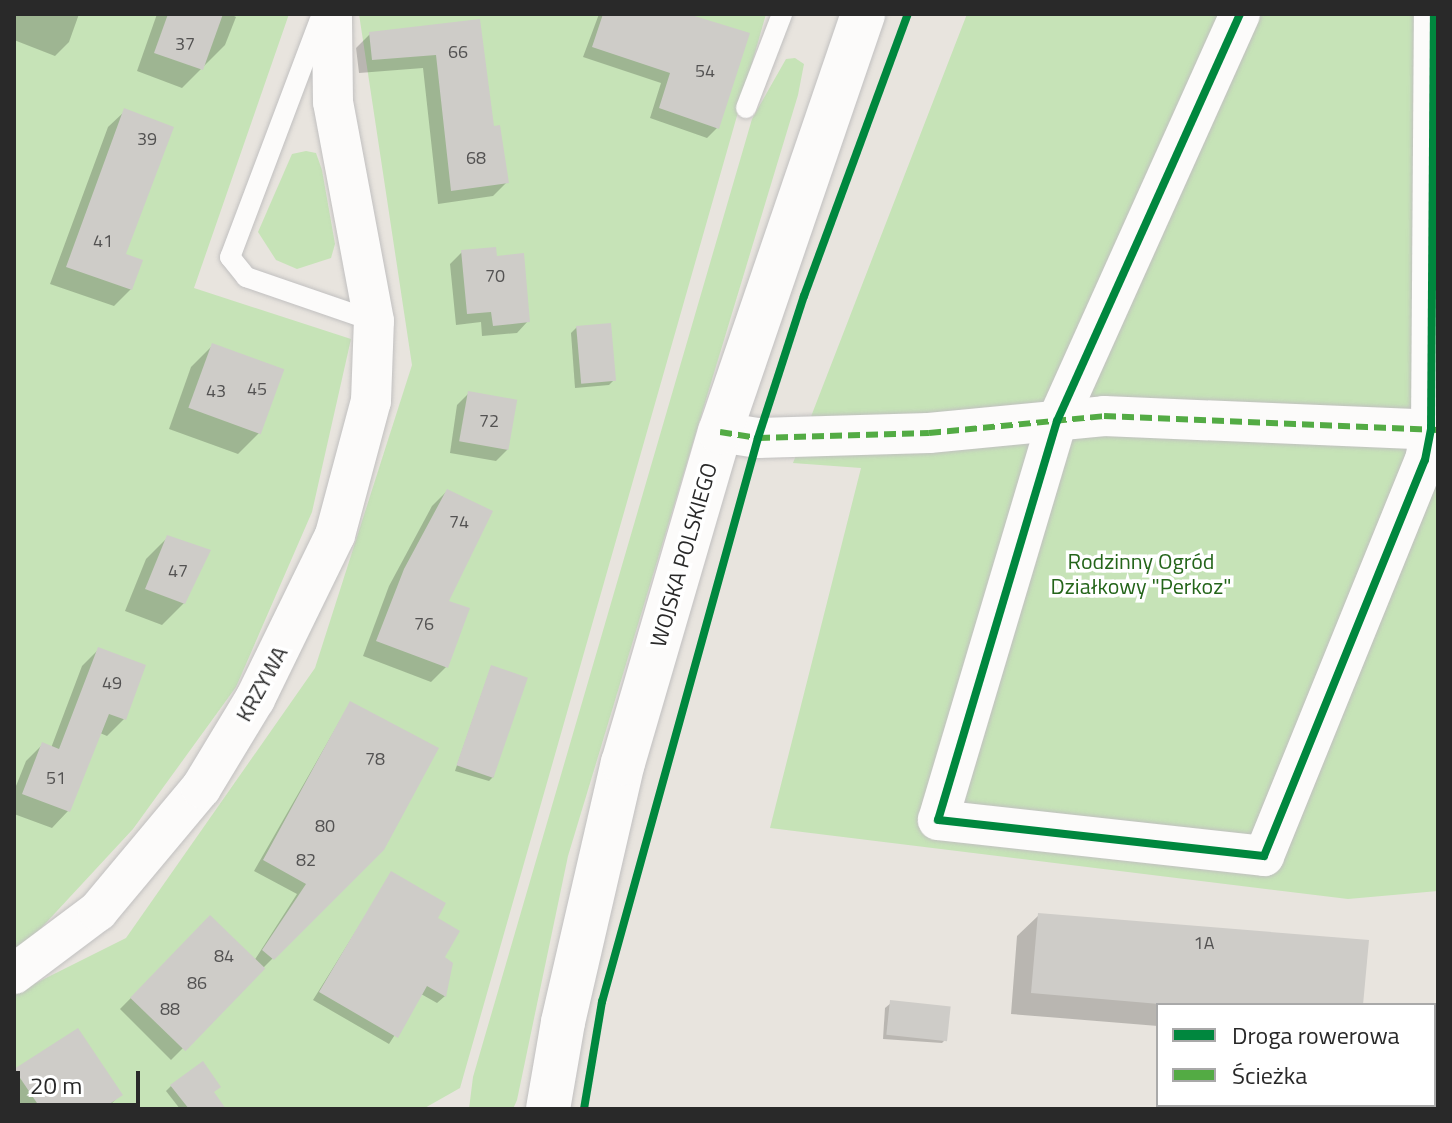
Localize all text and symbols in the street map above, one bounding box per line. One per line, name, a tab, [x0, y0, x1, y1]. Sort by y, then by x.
house number: 37	[175, 33, 195, 55]
house number: 66	[448, 41, 468, 63]
house number: 54	[695, 60, 715, 82]
house number: 39	[137, 128, 157, 150]
house number: 68	[466, 147, 486, 169]
house number: 41	[93, 230, 113, 252]
house number: 70	[485, 265, 505, 287]
house number: 45	[247, 378, 267, 400]
house number: 43	[206, 380, 226, 402]
house number: 72	[479, 410, 499, 432]
street label: WOJSKA POLSKIEGO	[645, 460, 723, 650]
house number: 74	[449, 511, 469, 533]
park label: Rodzinny Ogród Działkowy "Perkoz"	[1051, 548, 1231, 600]
house number: 47	[168, 560, 188, 582]
house number: 76	[414, 613, 434, 635]
street label: KRZYWA	[231, 642, 293, 726]
house number: 49	[102, 672, 122, 694]
house number: 78	[365, 748, 385, 770]
house number: 51	[46, 767, 66, 789]
house number: 80	[315, 815, 335, 837]
house number: 82	[296, 849, 316, 871]
house number: 1A	[1194, 932, 1214, 954]
house number: 84	[214, 945, 234, 967]
house number: 86	[187, 972, 207, 994]
house number: 88	[160, 998, 180, 1020]
legend	[1156, 1003, 1436, 1107]
text: Droga rowerowa	[1232, 1017, 1400, 1053]
scale bar	[20, 1055, 144, 1105]
text: Ścieżka	[1232, 1057, 1307, 1093]
text: 20 m	[30, 1067, 82, 1103]

